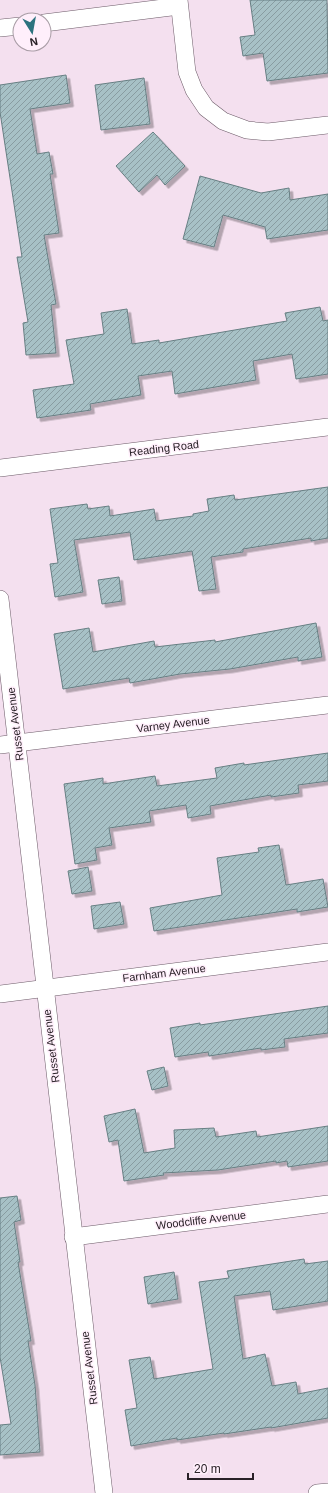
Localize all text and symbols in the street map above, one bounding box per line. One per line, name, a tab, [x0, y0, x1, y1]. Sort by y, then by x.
north arrow	[12, 12, 52, 52]
text: N	[29, 35, 39, 48]
street label: Reading Road	[128, 438, 200, 458]
street label: Russet Avenue	[5, 687, 25, 761]
street label: Varney Avenue	[136, 714, 210, 734]
street label: Farnham Avenue	[122, 962, 206, 984]
street label: Russet Avenue	[41, 1009, 61, 1083]
street label: Woodcliffe Avenue	[155, 1209, 247, 1231]
street label: Russet Avenue	[79, 1331, 99, 1405]
scale bar	[188, 1455, 253, 1481]
text: 20 m	[194, 1462, 221, 1476]

